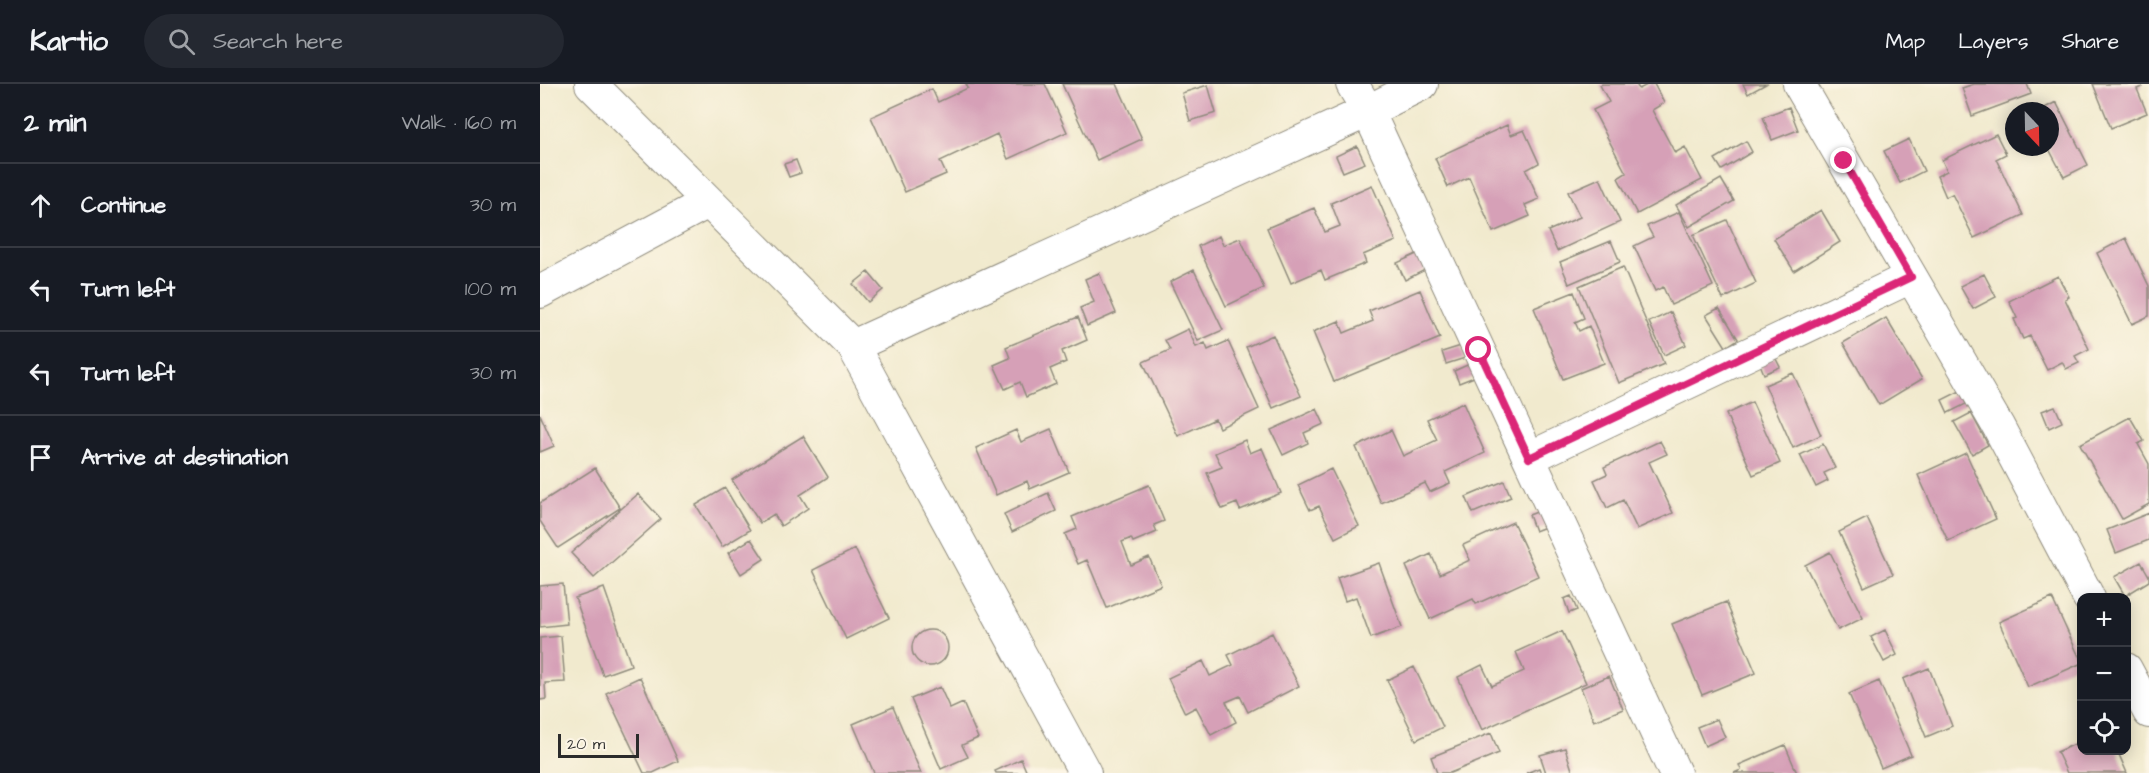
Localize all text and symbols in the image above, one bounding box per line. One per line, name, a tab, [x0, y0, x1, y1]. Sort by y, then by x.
search box	[144, 14, 564, 68]
text: Kartio	[30, 22, 108, 61]
icon: search	[165, 25, 198, 58]
text: Search here	[213, 26, 343, 57]
text: Map	[1885, 27, 1925, 56]
text: Layers	[1958, 27, 2028, 56]
text: Share	[2061, 27, 2119, 56]
north arrow	[2005, 102, 2059, 156]
text: 2 min	[24, 105, 86, 141]
text: Walk · 160 m	[401, 109, 516, 137]
route end	[1830, 147, 1856, 173]
icon: ahead	[24, 189, 57, 222]
text: Continue	[81, 190, 166, 221]
text: 30 m	[470, 191, 516, 219]
icon: left	[24, 273, 57, 306]
text: Turn left	[81, 274, 175, 305]
text: 100 m	[465, 275, 516, 303]
route start	[1465, 336, 1491, 362]
icon: left	[24, 357, 57, 390]
text: Turn left	[81, 358, 175, 389]
text: 30 m	[470, 359, 516, 387]
icon: arrive	[24, 441, 57, 474]
text: Arrive at destination	[81, 442, 288, 473]
map controls	[2077, 593, 2131, 755]
button: +	[2077, 593, 2131, 647]
button: −	[2077, 647, 2131, 701]
button: locate	[2077, 701, 2131, 755]
scale bar	[558, 731, 639, 758]
text: 20 m	[567, 733, 605, 755]

